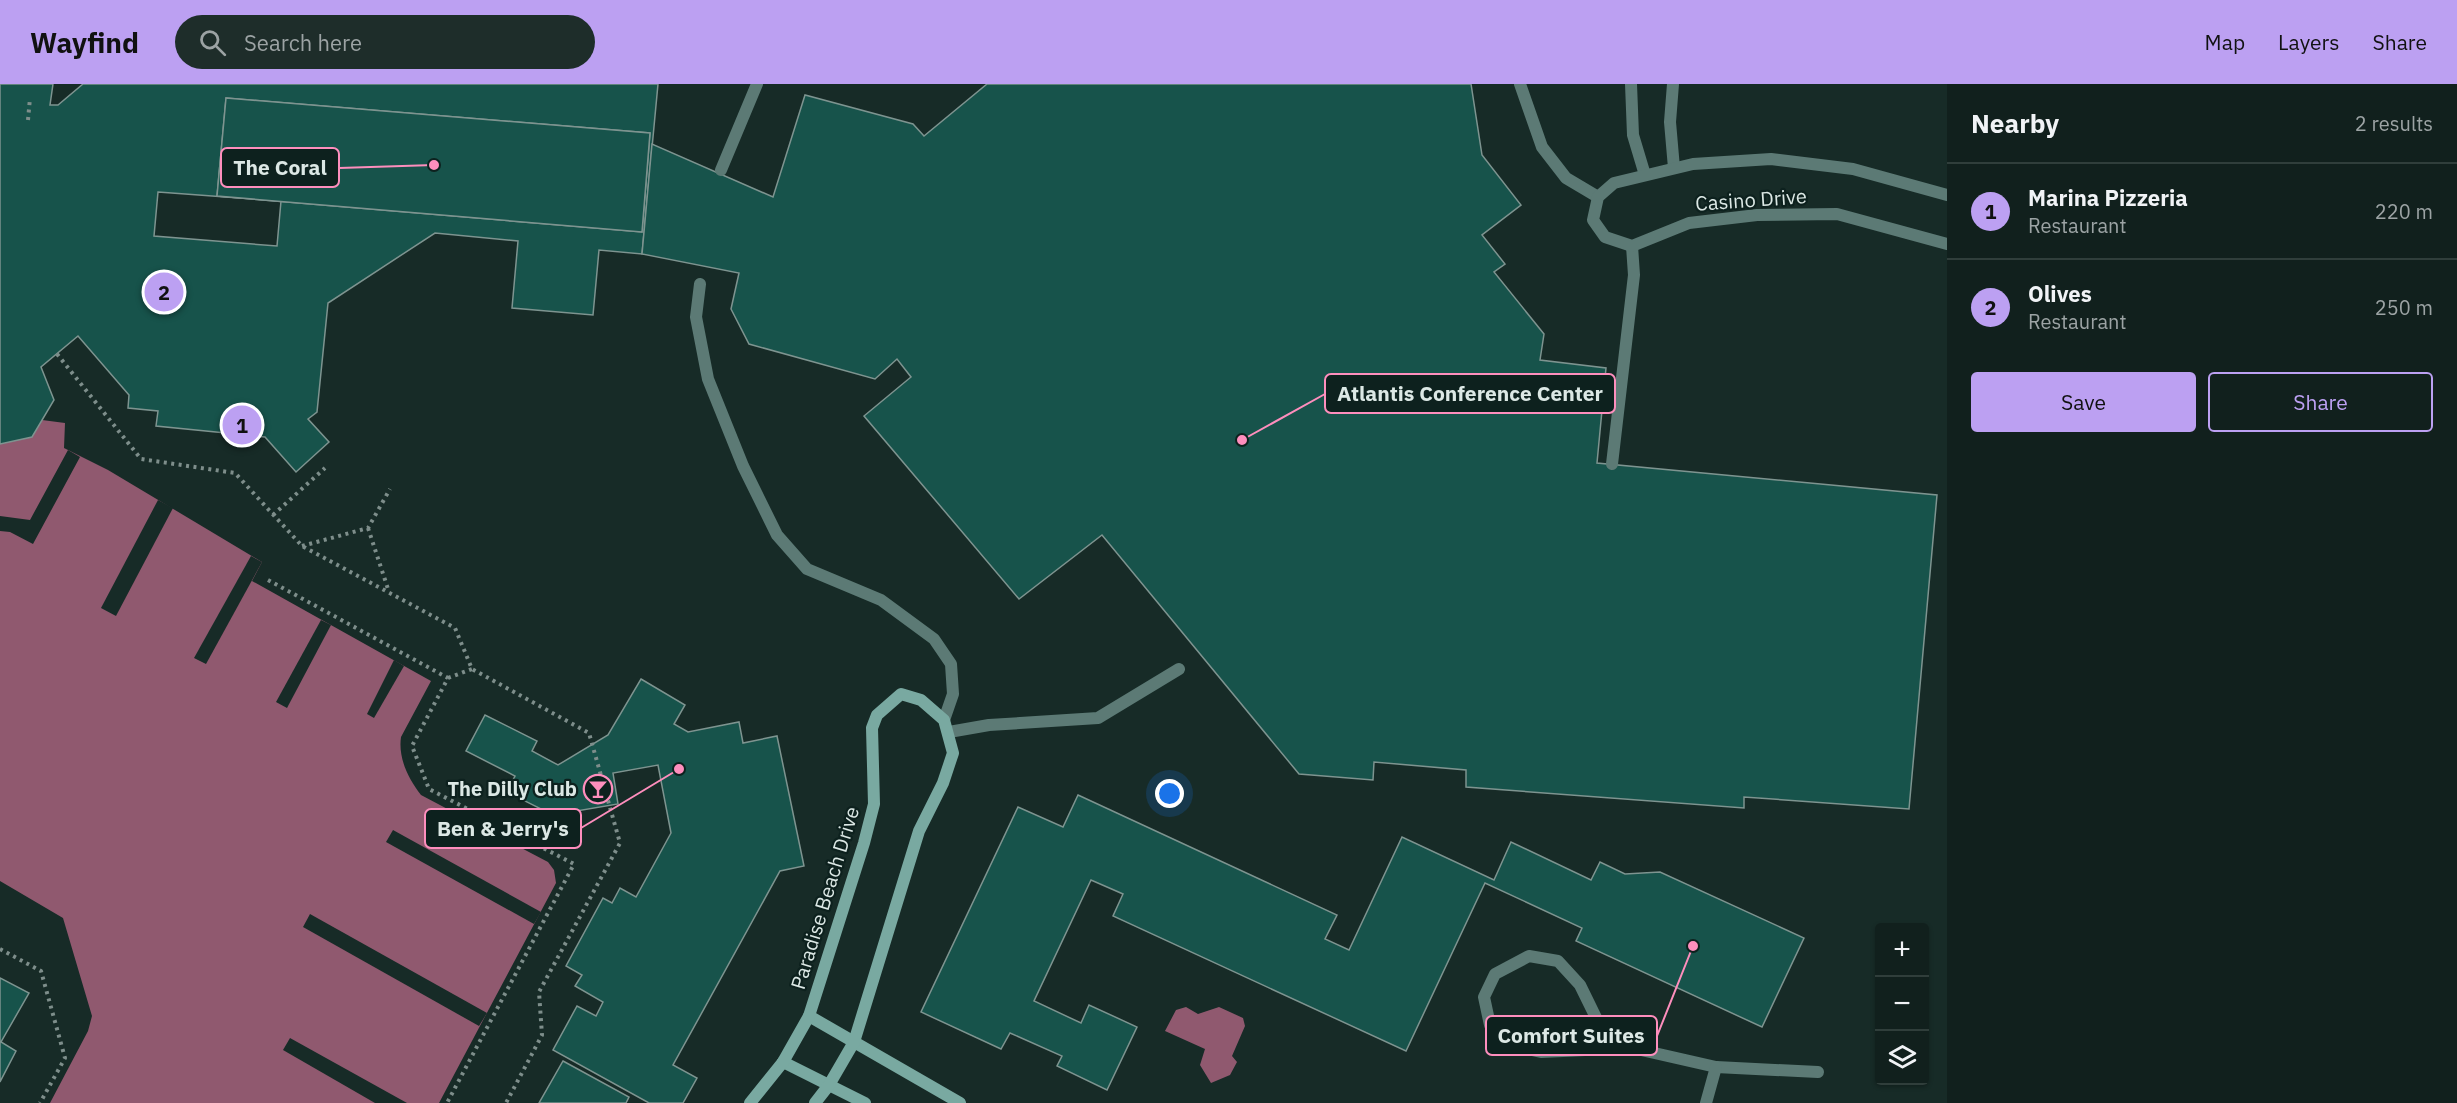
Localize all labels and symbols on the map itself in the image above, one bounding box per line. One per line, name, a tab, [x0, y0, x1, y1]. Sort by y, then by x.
callout: The Coral	[221, 148, 339, 187]
text: The Coral	[233, 153, 327, 181]
street label: Casino Drive	[1694, 182, 1808, 217]
pin: 2	[144, 270, 184, 314]
callout: Atlantis Conference Center	[1325, 374, 1615, 413]
text: Atlantis Conference Center	[1337, 379, 1604, 407]
pin: 1	[222, 402, 262, 448]
bar icon: The Dilly Club	[582, 773, 614, 805]
place label: The Dilly Club	[447, 775, 577, 802]
your location	[1155, 779, 1184, 808]
street label: Paradise Beach Drive	[784, 803, 865, 993]
callout: Ben & Jerry's	[425, 809, 581, 848]
text: Ben & Jerry's	[437, 814, 569, 842]
callout: Comfort Suites	[1486, 1016, 1657, 1055]
text: Comfort Suites	[1497, 1021, 1645, 1049]

